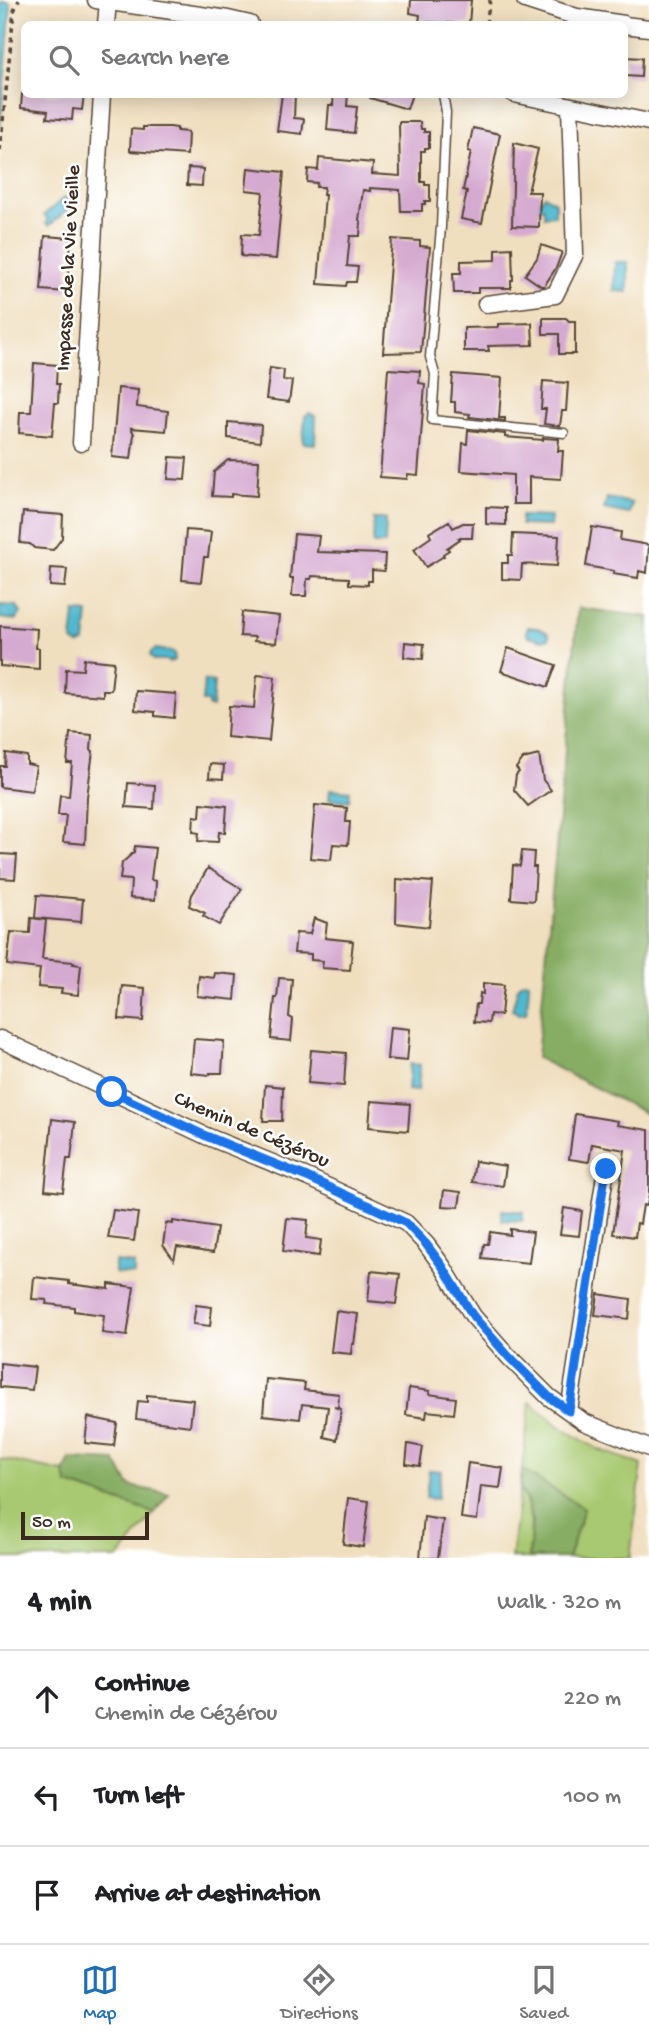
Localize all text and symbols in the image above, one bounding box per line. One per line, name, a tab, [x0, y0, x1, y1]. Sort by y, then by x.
search box	[21, 21, 628, 98]
icon: search	[45, 41, 83, 79]
text: Search here	[101, 44, 229, 75]
street label: Impasse de la Vie Vieille	[52, 163, 88, 372]
route start	[96, 1076, 127, 1107]
street label: Chemin de Cézérou	[169, 1087, 333, 1175]
route end	[590, 1153, 621, 1184]
scale bar	[21, 1509, 149, 1541]
text: 50 m	[32, 1512, 71, 1535]
text: 4 min	[28, 1586, 91, 1621]
text: Walk · 320 m	[497, 1590, 621, 1617]
text: Continue	[95, 1670, 189, 1701]
icon: ahead	[28, 1680, 66, 1718]
text: 220 m	[564, 1686, 621, 1713]
text: Chemin de Cézérou	[95, 1701, 277, 1728]
icon: left	[28, 1778, 66, 1816]
text: Turn left	[95, 1782, 183, 1813]
text: 100 m	[564, 1784, 621, 1811]
icon: arrive	[28, 1876, 66, 1914]
text: Arrive at destination	[95, 1880, 320, 1911]
tab: Map	[81, 1961, 119, 2026]
tab: Directions	[281, 1961, 358, 2026]
tab: Saved	[519, 1961, 568, 2026]

